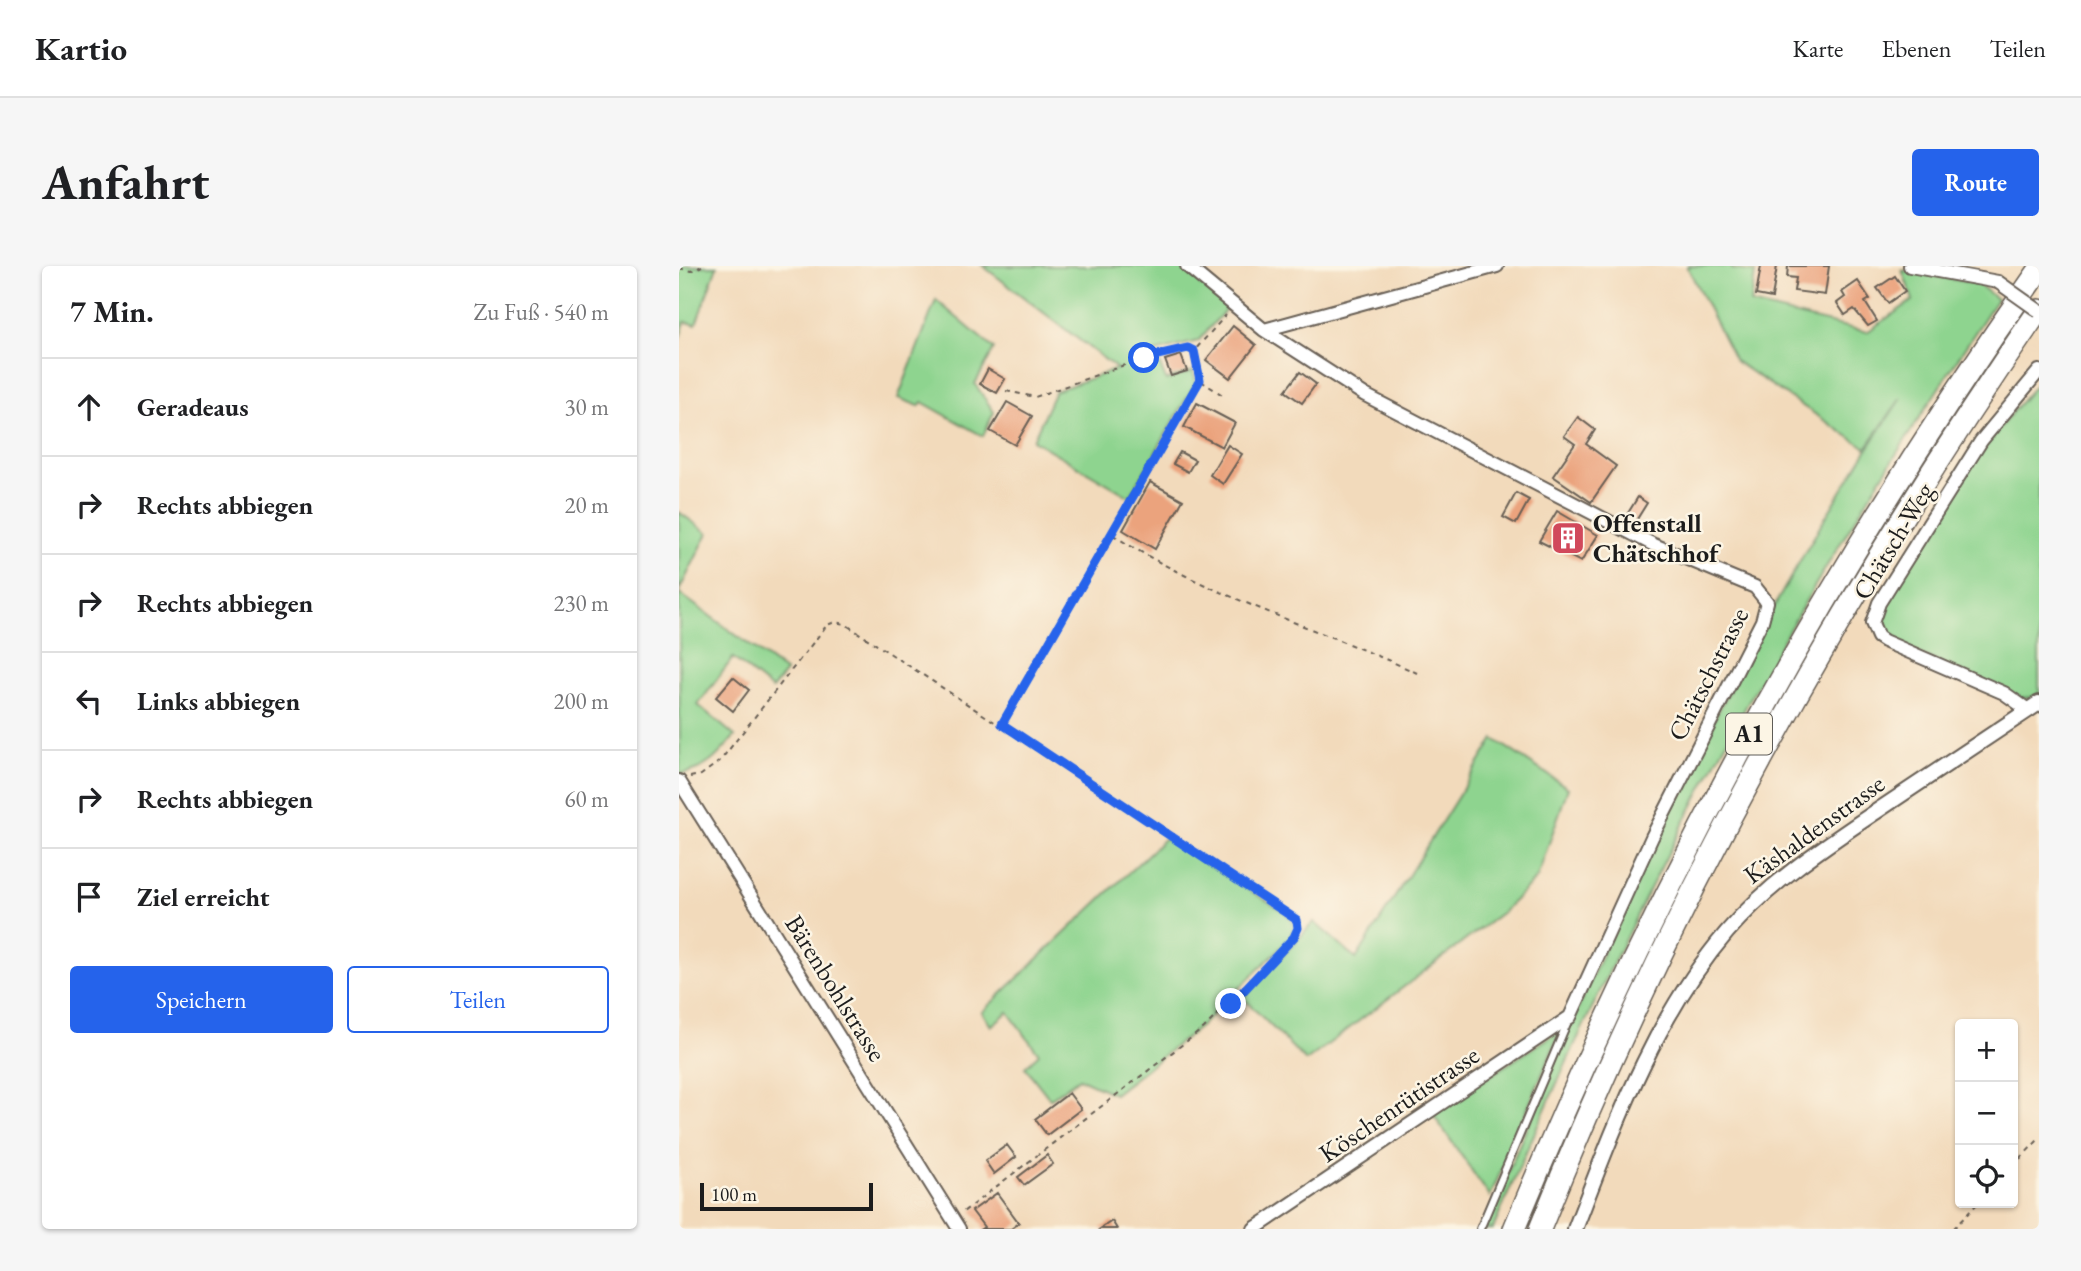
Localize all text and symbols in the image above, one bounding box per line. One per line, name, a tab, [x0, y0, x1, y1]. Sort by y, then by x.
text: Kartio	[35, 27, 127, 70]
text: Karte	[1793, 33, 1843, 64]
text: Ebenen	[1881, 33, 1951, 64]
text: Teilen	[1989, 33, 2046, 64]
button: Route	[1912, 149, 2039, 216]
text: Anfahrt	[42, 150, 209, 214]
text: 7 Min.	[70, 292, 154, 331]
text: Zu Fuß · 540 m	[474, 297, 609, 327]
route start	[1128, 342, 1159, 373]
icon: ahead	[70, 388, 108, 426]
text: Geradeaus	[137, 390, 249, 424]
text: 30 m	[564, 392, 609, 422]
street label: Chätsch-Weg	[1845, 476, 1942, 606]
icon: right	[70, 486, 108, 524]
text: Rechts abbiegen	[137, 488, 313, 522]
text: 20 m	[564, 490, 609, 520]
place label: Offenstall Chätschhof	[1593, 506, 1722, 570]
building icon: Offenstall Chätschhof	[1549, 519, 1587, 557]
icon: right	[70, 584, 108, 622]
text: Rechts abbiegen	[137, 586, 313, 620]
text: 230 m	[553, 588, 609, 618]
street label: Chätschstrasse	[1660, 602, 1756, 746]
icon: left	[70, 682, 108, 720]
text: Links abbiegen	[137, 684, 300, 718]
text: 200 m	[553, 686, 609, 716]
road number: A1	[1726, 714, 1772, 755]
street label: Käshaldenstrasse	[1737, 766, 1891, 892]
icon: right	[70, 780, 108, 818]
text: Rechts abbiegen	[137, 782, 313, 816]
text: 60 m	[564, 784, 609, 814]
icon: arrive	[70, 878, 108, 916]
text: Ziel erreicht	[137, 880, 269, 914]
street label: Bärenbohlstrasse	[778, 908, 894, 1068]
button: Speichern	[70, 966, 333, 1033]
button: Teilen	[347, 966, 609, 1033]
route end	[1215, 988, 1246, 1019]
map controls	[1955, 1019, 2018, 1208]
button: +	[1955, 1019, 2018, 1082]
street label: Köschenrütistrasse	[1312, 1038, 1486, 1170]
button: −	[1955, 1082, 2018, 1145]
button: locate	[1955, 1145, 2018, 1208]
scale bar	[700, 1180, 873, 1212]
text: 100 m	[711, 1182, 757, 1207]

